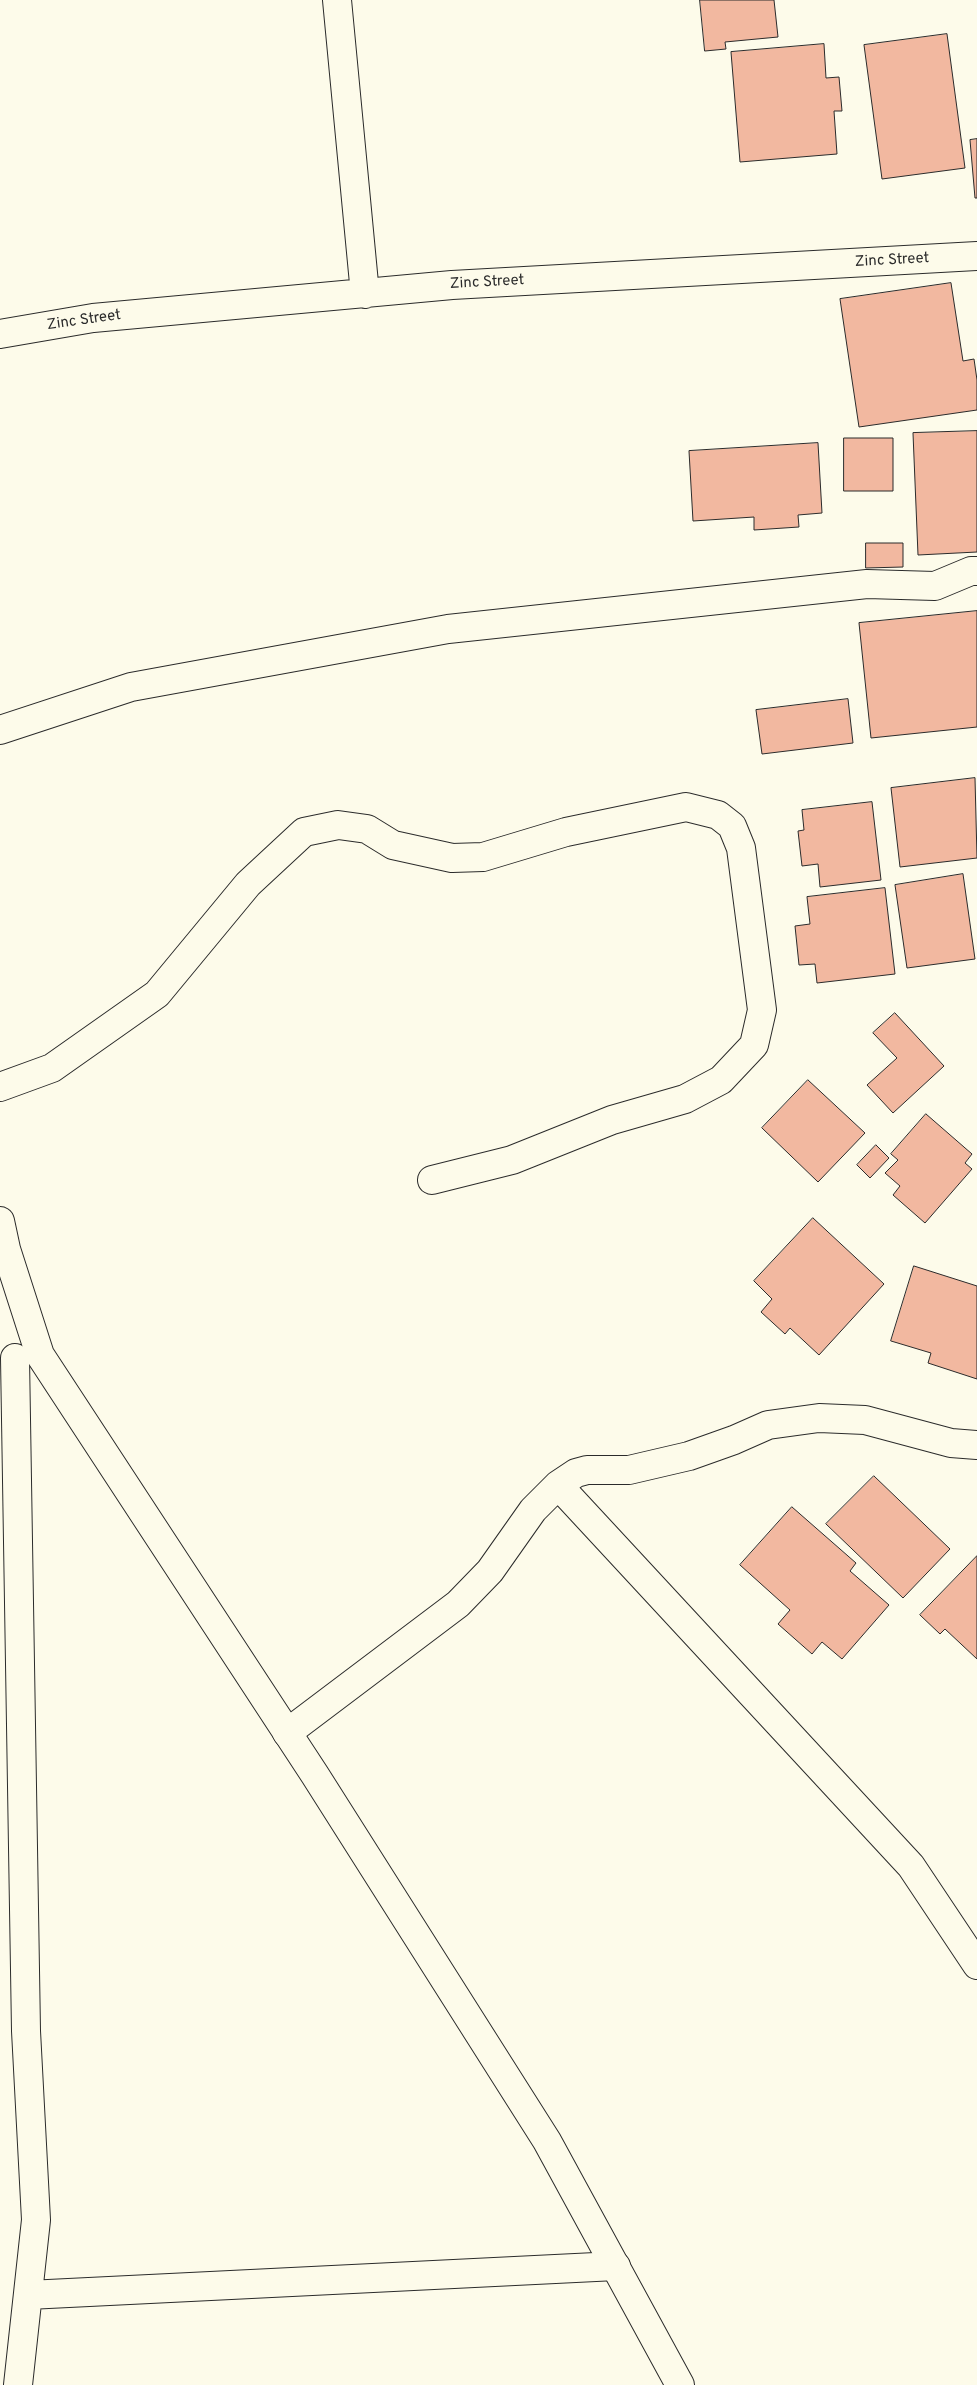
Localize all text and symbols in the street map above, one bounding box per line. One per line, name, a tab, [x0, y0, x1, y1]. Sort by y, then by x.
street label: Zinc Street	[854, 250, 930, 272]
street label: Zinc Street	[449, 272, 525, 294]
street label: Zinc Street	[46, 307, 122, 335]

